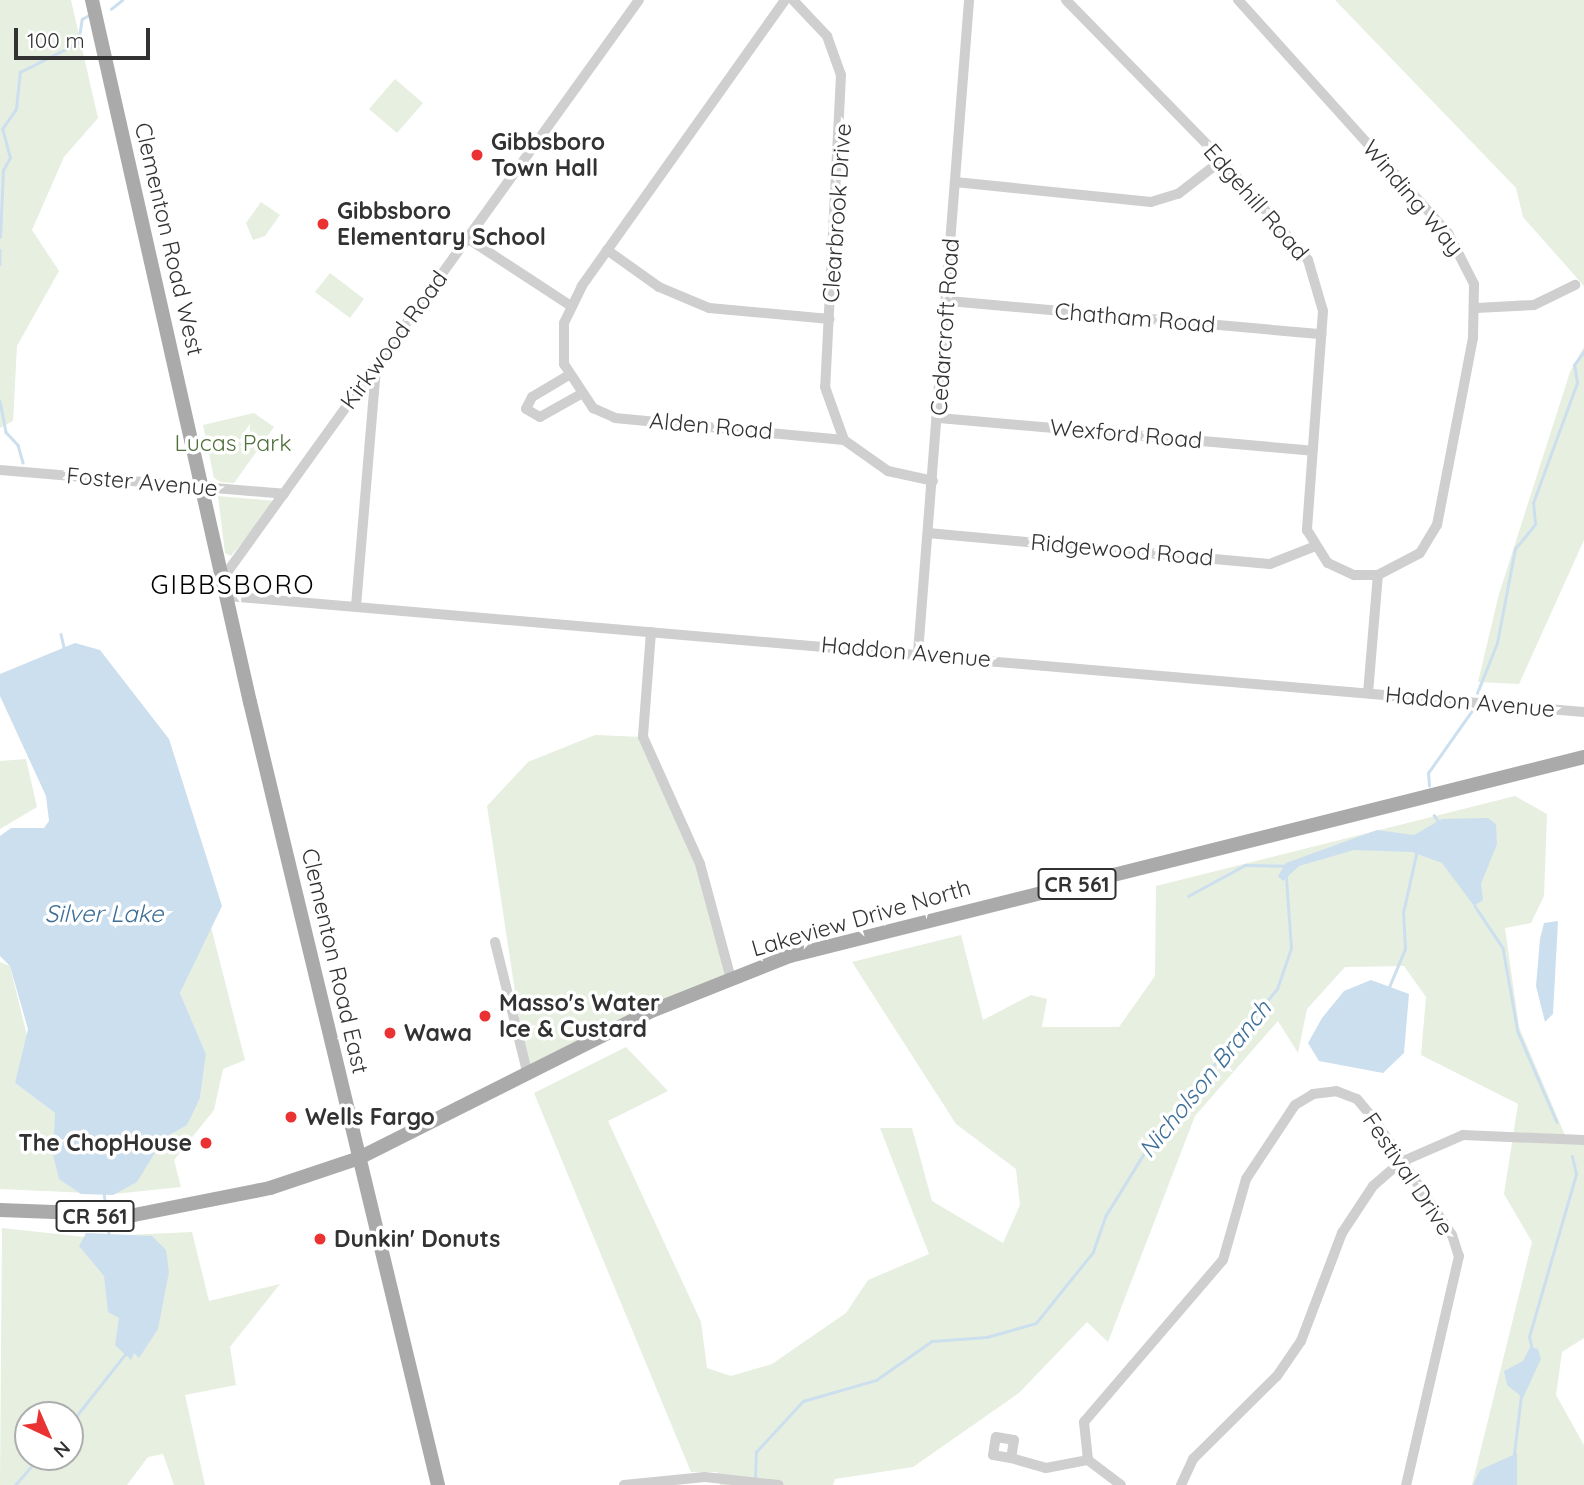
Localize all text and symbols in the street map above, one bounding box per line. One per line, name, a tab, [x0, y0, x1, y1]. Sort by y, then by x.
scale bar	[18, 14, 154, 58]
text: 100 m	[27, 27, 85, 53]
street label: Clementon Road West	[129, 120, 209, 358]
street label: Clearbrook Drive	[817, 122, 857, 304]
place label: Gibbsboro Town Hall	[491, 128, 605, 182]
street label: Winding Way	[1357, 135, 1469, 261]
street label: Edgehill Road	[1198, 138, 1314, 266]
marker: Gibbsboro Town Hall	[469, 147, 485, 163]
place label: Gibbsboro Elementary School	[337, 197, 546, 251]
marker: Gibbsboro Elementary School	[315, 216, 331, 232]
street label: Cedarcroft Road	[925, 237, 965, 417]
street label: Kirkwood Road	[335, 266, 453, 414]
street label: Chatham Road	[1054, 297, 1216, 339]
street label: Alden Road	[648, 407, 774, 445]
street label: Wexford Road	[1049, 414, 1203, 454]
park label: Lucas Park	[175, 429, 291, 457]
street label: Foster Avenue	[65, 462, 219, 502]
street label: Ridgewood Road	[1029, 528, 1215, 572]
district label: GIBBSBORO	[152, 569, 314, 601]
street label: Haddon Avenue	[820, 631, 992, 673]
street label: Haddon Avenue	[1384, 681, 1556, 723]
street label: Clementon Road East	[296, 846, 374, 1076]
road number: CR 561	[1037, 866, 1117, 902]
street label: Lakeview Drive North	[748, 874, 974, 962]
water label: Silver Lake	[45, 900, 163, 928]
place label: Masso's Water Ice & Custard	[499, 989, 660, 1043]
water label: Nicholson Branch	[1133, 995, 1277, 1163]
marker: Masso's Water Ice & Custard	[477, 1008, 493, 1024]
place label: Wawa	[404, 1019, 472, 1047]
marker: Wawa	[382, 1025, 398, 1041]
place label: Wells Fargo	[305, 1103, 435, 1131]
street label: Festival Drive	[1357, 1107, 1459, 1241]
marker: Wells Fargo	[283, 1109, 299, 1125]
place label: The ChopHouse	[18, 1129, 192, 1157]
marker: The ChopHouse	[198, 1135, 214, 1151]
road number: CR 561	[55, 1198, 135, 1234]
place label: Dunkin' Donuts	[334, 1225, 500, 1253]
marker: Dunkin' Donuts	[312, 1231, 328, 1247]
north arrow	[14, 1401, 84, 1471]
text: N	[49, 1436, 76, 1463]

